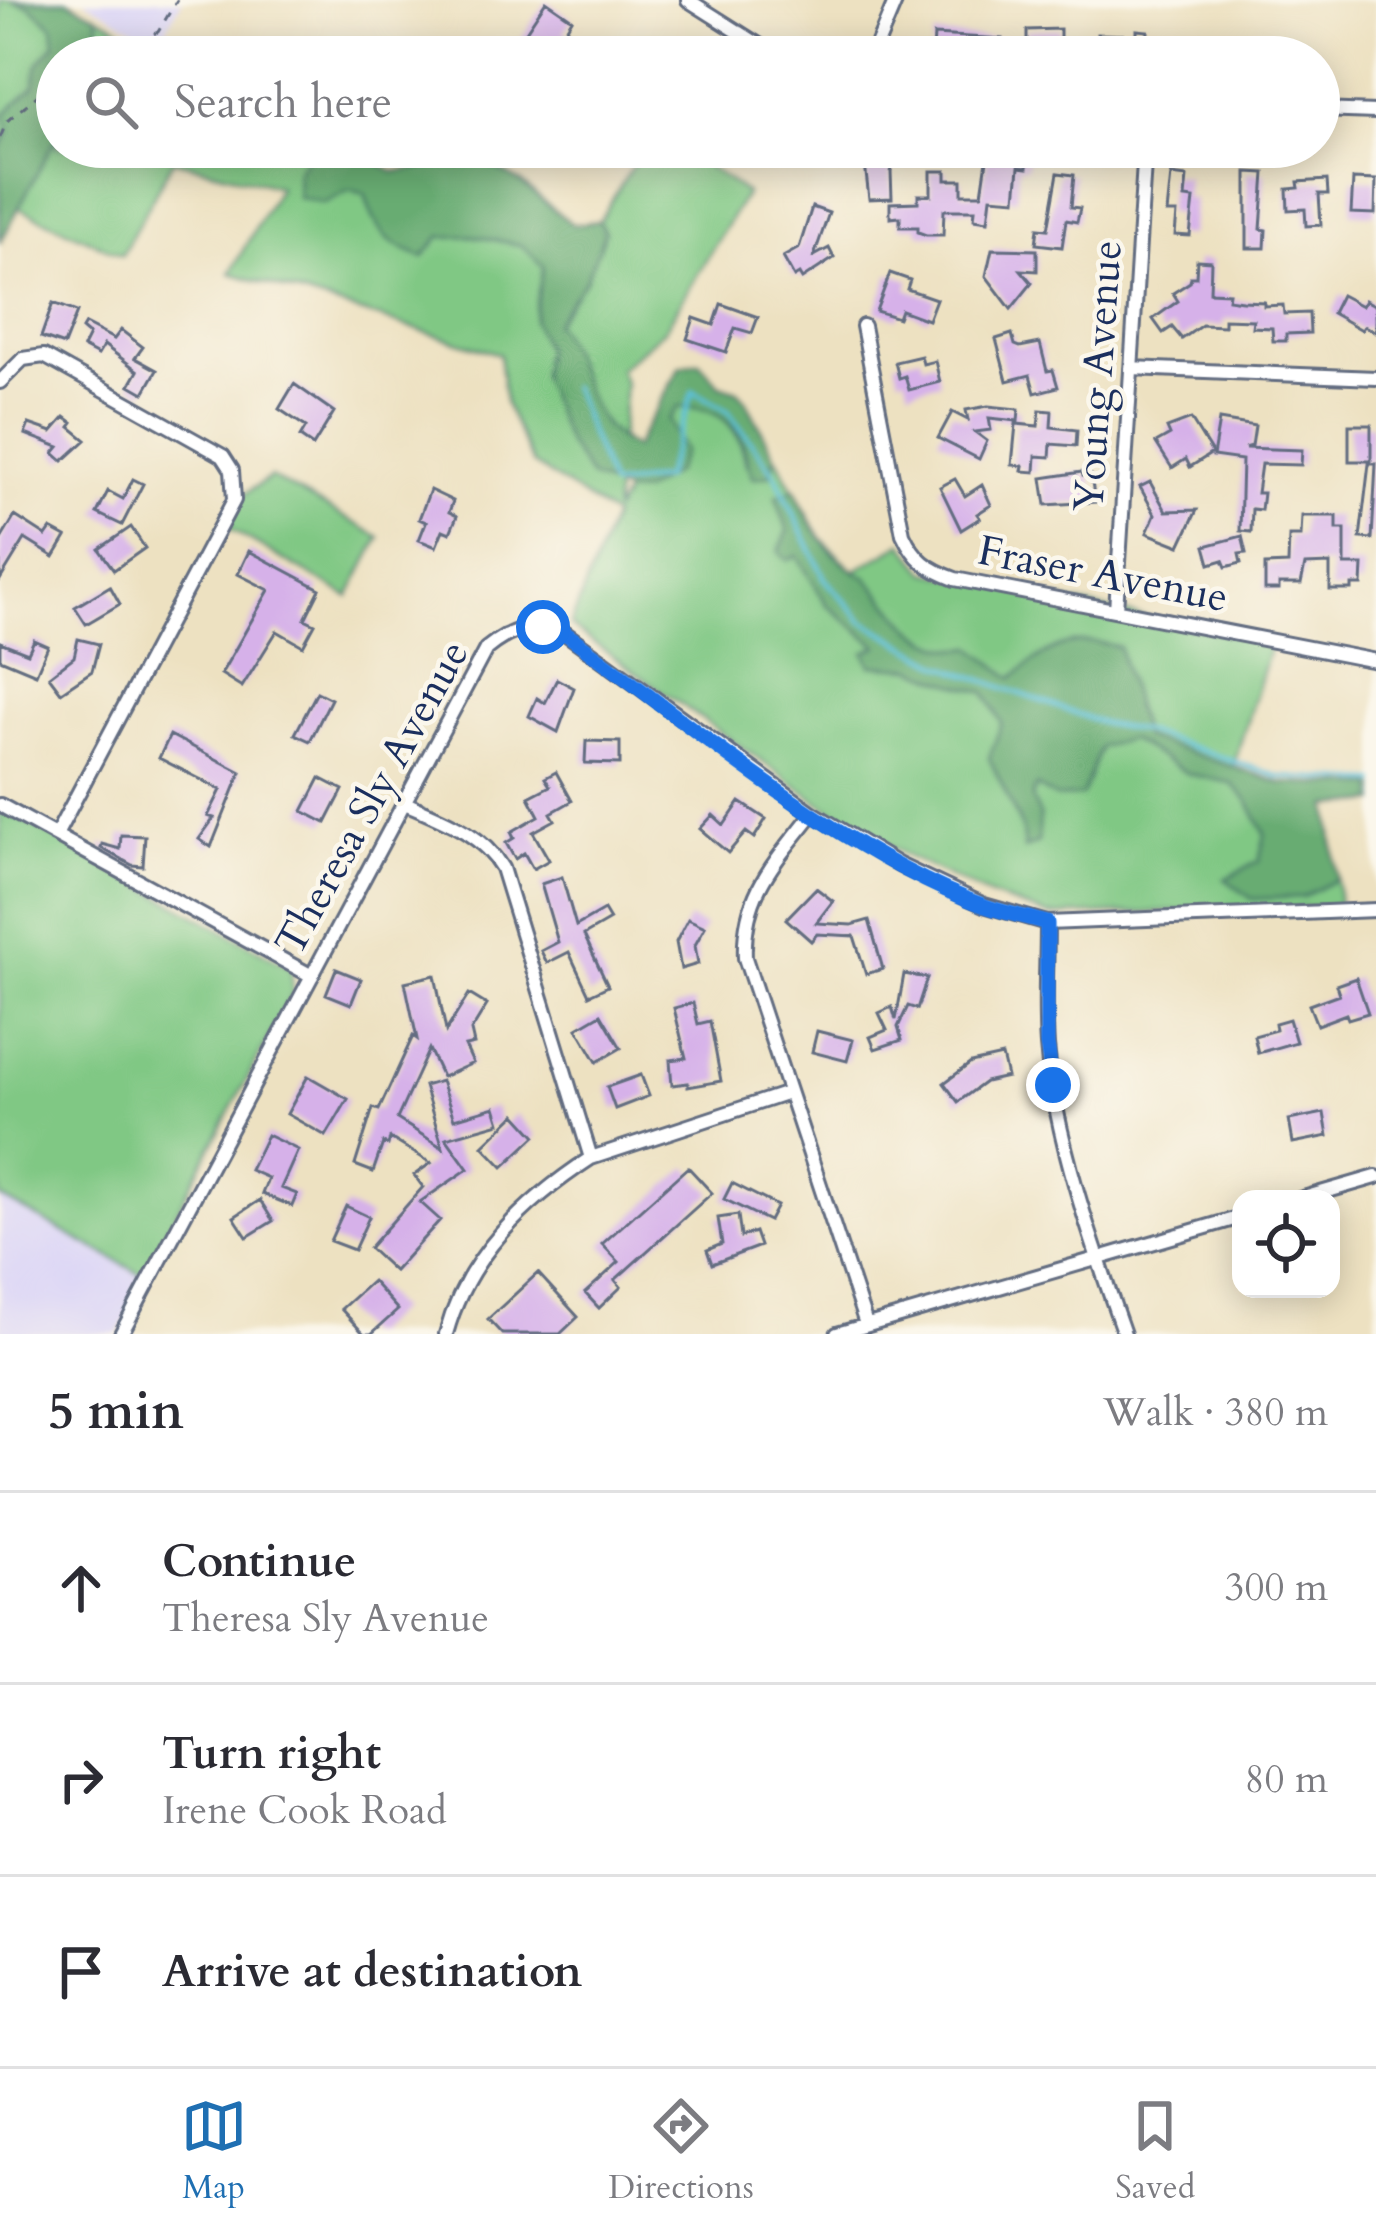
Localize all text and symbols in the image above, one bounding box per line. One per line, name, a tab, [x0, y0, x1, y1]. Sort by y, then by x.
search box	[36, 36, 1340, 168]
icon: search	[78, 69, 144, 135]
text: Search here	[174, 72, 392, 133]
street label: Young Avenue	[1060, 238, 1136, 514]
street label: Fraser Avenue	[973, 522, 1233, 626]
route start	[516, 600, 570, 654]
street label: Theresa Sly Avenue	[262, 630, 482, 966]
route end	[1026, 1058, 1080, 1112]
map controls	[1232, 1190, 1340, 1298]
button: locate	[1232, 1190, 1340, 1298]
text: 5 min	[48, 1377, 184, 1447]
text: Walk · 380 m	[1103, 1386, 1328, 1439]
text: Continue	[162, 1531, 356, 1592]
icon: ahead	[48, 1555, 114, 1621]
text: 300 m	[1225, 1561, 1328, 1614]
text: Theresa Sly Avenue	[162, 1592, 489, 1645]
text: Turn right	[162, 1723, 381, 1784]
icon: right	[48, 1747, 114, 1813]
text: 80 m	[1245, 1753, 1328, 1806]
text: Irene Cook Road	[162, 1784, 447, 1837]
icon: arrive	[48, 1939, 114, 2005]
text: Arrive at destination	[162, 1941, 582, 2002]
tab: Map	[181, 2093, 247, 2210]
tab: Directions	[608, 2093, 754, 2210]
tab: Saved	[1115, 2093, 1195, 2210]

